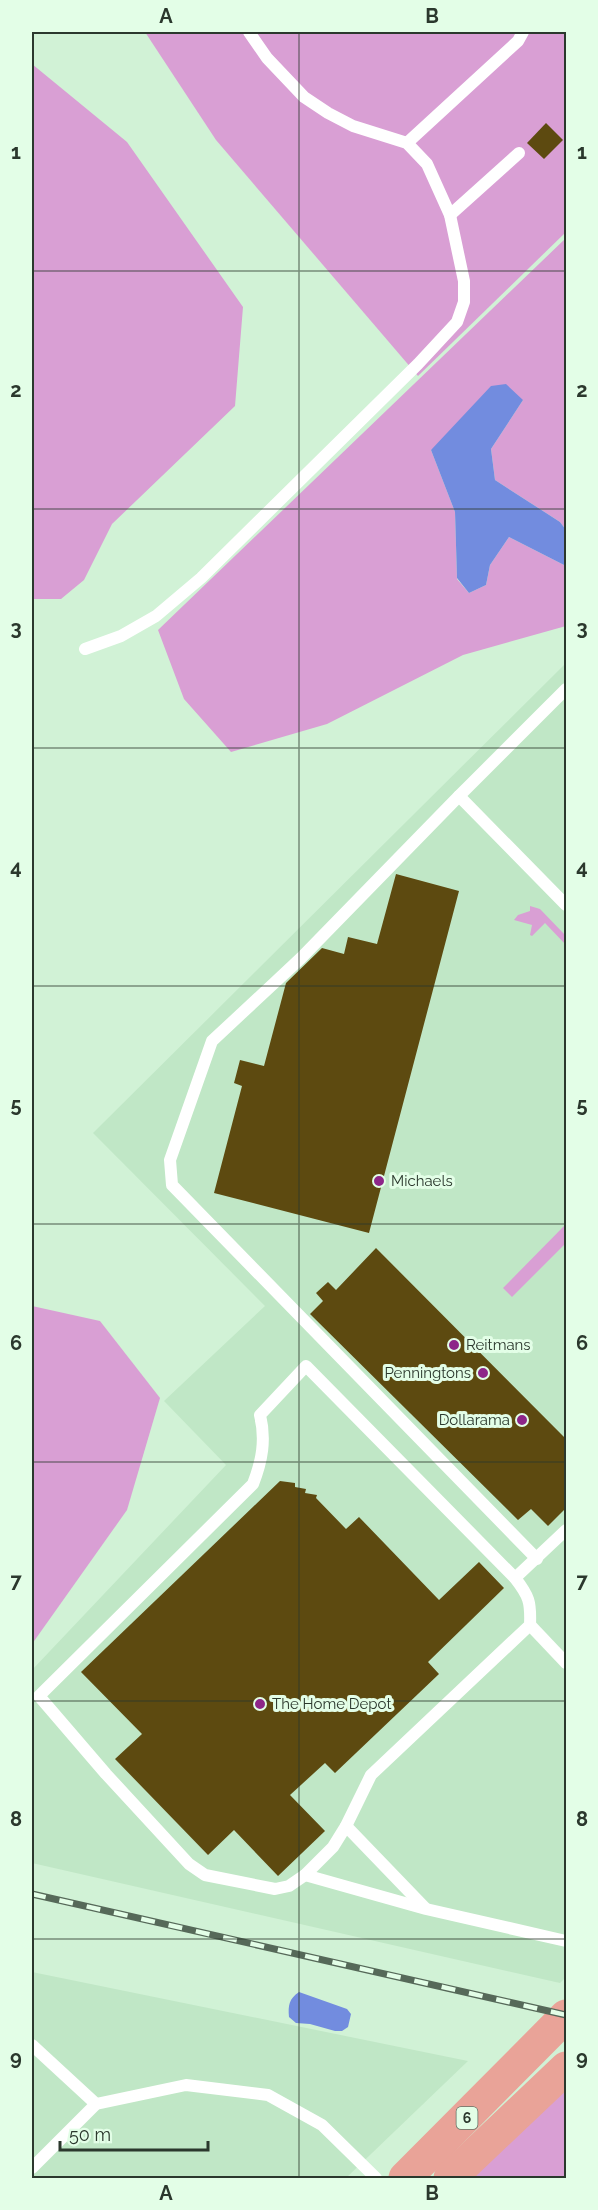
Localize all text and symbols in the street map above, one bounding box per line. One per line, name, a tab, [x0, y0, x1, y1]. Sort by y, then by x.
text: A	[159, 4, 173, 28]
text: B	[425, 4, 439, 28]
text: 1	[11, 140, 21, 164]
text: 1	[577, 140, 587, 164]
text: 2	[10, 378, 22, 402]
text: 2	[576, 378, 588, 402]
text: 3	[10, 616, 22, 640]
text: 3	[576, 616, 588, 640]
text: 4	[10, 855, 22, 879]
text: 4	[576, 855, 588, 879]
text: 5	[10, 1093, 22, 1117]
text: 5	[576, 1093, 588, 1117]
place label: Michaels	[391, 1172, 453, 1190]
marker: Michaels	[372, 1174, 386, 1188]
text: 6	[10, 1331, 22, 1355]
text: 6	[576, 1331, 588, 1355]
place label: Reitmans	[466, 1336, 531, 1354]
marker: Reitmans	[447, 1338, 461, 1352]
place label: Penningtons	[384, 1364, 471, 1382]
marker: Penningtons	[476, 1366, 490, 1380]
place label: Dollarama	[439, 1411, 510, 1429]
marker: Dollarama	[515, 1413, 529, 1427]
text: 7	[10, 1569, 22, 1593]
text: 7	[576, 1569, 588, 1593]
place label: The Home Depot	[272, 1695, 391, 1713]
marker: The Home Depot	[253, 1697, 267, 1711]
text: 8	[10, 1807, 22, 1831]
text: 8	[576, 1807, 588, 1831]
text: 9	[10, 2046, 22, 2070]
text: 9	[576, 2046, 588, 2070]
road number: 6	[456, 2107, 478, 2129]
scale bar	[60, 2114, 208, 2152]
text: 50 m	[69, 2124, 111, 2145]
text: A	[159, 2181, 173, 2205]
text: B	[425, 2181, 439, 2205]

